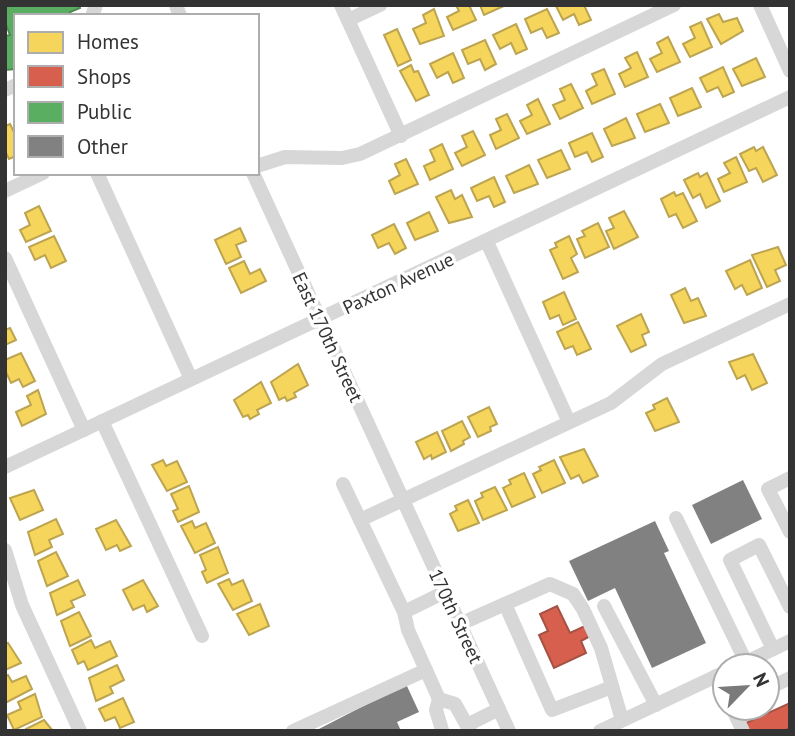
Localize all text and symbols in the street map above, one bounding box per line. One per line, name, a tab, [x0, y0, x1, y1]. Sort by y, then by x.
legend	[14, 14, 259, 175]
text: Homes	[77, 28, 139, 55]
text: Shops	[77, 63, 131, 90]
text: Public	[77, 98, 132, 125]
text: Other	[77, 133, 128, 160]
street label: Paxton Avenue	[339, 247, 457, 319]
street label: East 170th Street	[287, 268, 369, 406]
street label: 170th Street	[424, 565, 489, 668]
north arrow	[711, 652, 781, 722]
text: N	[748, 669, 775, 691]

